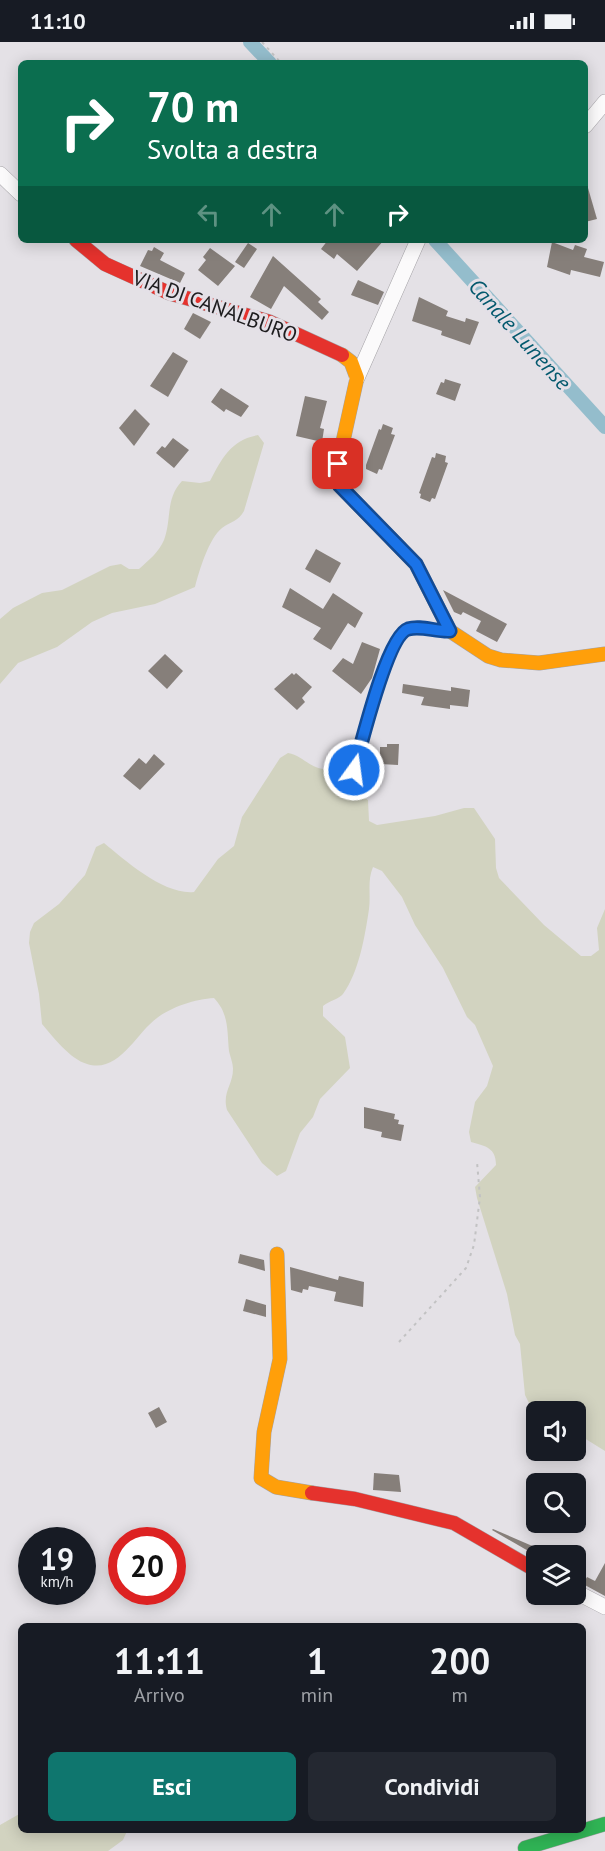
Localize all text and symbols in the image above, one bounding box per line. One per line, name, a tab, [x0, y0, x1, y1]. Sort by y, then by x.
text: 11:10	[30, 7, 86, 35]
text: 70 m	[147, 79, 239, 134]
icon: right	[48, 84, 126, 162]
text: Svolta a destra	[147, 132, 318, 166]
icon: left	[192, 198, 225, 231]
icon: ahead	[255, 198, 288, 231]
icon: ahead	[318, 198, 351, 231]
icon: right	[381, 198, 414, 231]
street label: VIA DI CANALBURO	[128, 263, 301, 348]
water label: Canale Lunense	[463, 273, 578, 396]
pin	[312, 438, 363, 489]
icon: arrive	[321, 447, 354, 480]
position arrow	[322, 738, 386, 802]
map controls	[526, 1401, 586, 1605]
button: sound	[526, 1401, 586, 1461]
button: search	[526, 1473, 586, 1533]
speed limit sign: 20	[108, 1527, 186, 1605]
text: 19	[40, 1539, 74, 1578]
button: layers	[526, 1545, 586, 1605]
text: km/h	[41, 1572, 73, 1591]
text: 11:11	[114, 1637, 205, 1684]
text: 1	[307, 1637, 327, 1684]
text: 200	[429, 1637, 490, 1684]
text: Arrivo	[134, 1682, 185, 1708]
text: min	[301, 1682, 333, 1708]
text: m	[452, 1682, 468, 1708]
button: Esci	[48, 1752, 296, 1821]
button: Condividi	[308, 1752, 556, 1821]

